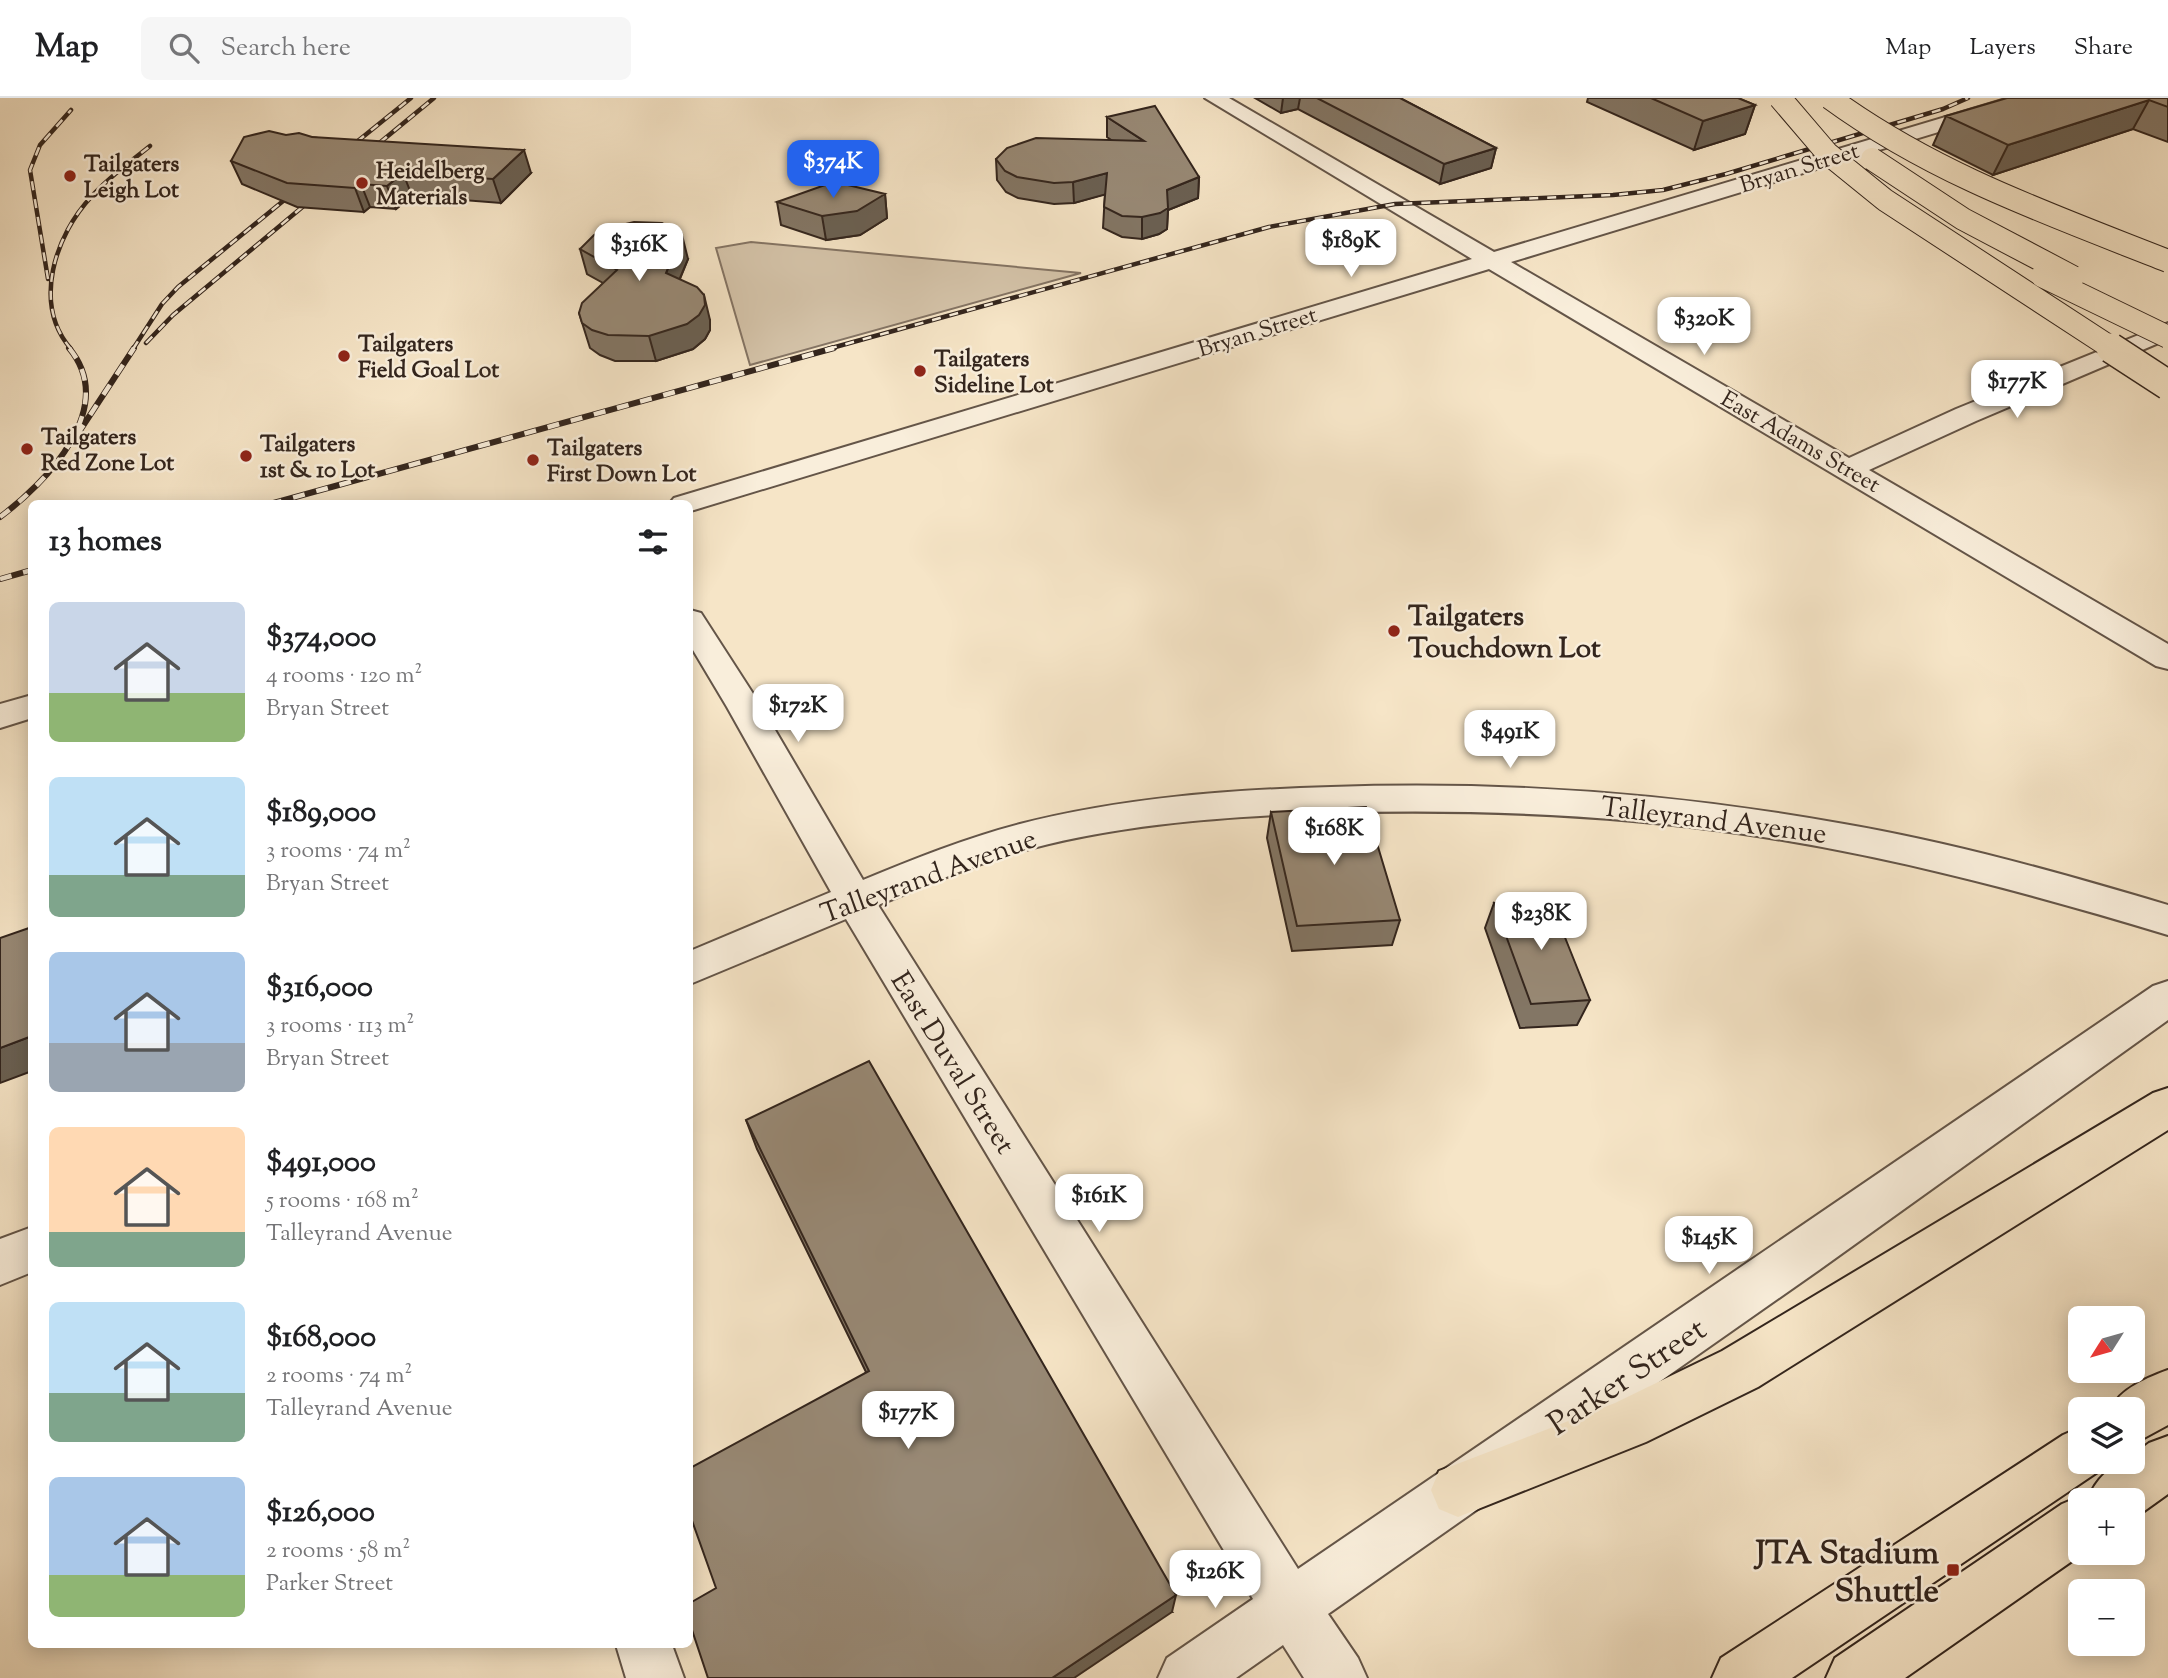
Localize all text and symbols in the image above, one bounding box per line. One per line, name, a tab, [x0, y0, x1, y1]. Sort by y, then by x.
search box	[141, 17, 631, 80]
text: Map	[35, 24, 99, 72]
icon: search	[165, 29, 203, 67]
text: Search here	[221, 30, 351, 67]
text: Map	[1885, 31, 1931, 65]
text: Layers	[1969, 31, 2036, 65]
text: Share	[2074, 31, 2133, 65]
street label: Bryan Street	[1736, 136, 1864, 203]
pin: $374K	[784, 140, 882, 200]
text: $374K	[803, 146, 863, 179]
place label: Tailgaters Leigh Lot	[84, 149, 179, 208]
place label: Heidelberg Materials	[376, 156, 485, 215]
marker: Tailgaters Leigh Lot	[62, 168, 78, 184]
marker: Heidelberg Materials	[354, 175, 370, 191]
pin: $189K	[1302, 220, 1400, 279]
pin: $316K	[590, 223, 688, 283]
text: $189K	[1321, 225, 1381, 258]
text: $316K	[610, 229, 668, 262]
pin: $320K	[1655, 298, 1753, 357]
street label: Bryan Street	[1194, 300, 1322, 367]
text: $320K	[1673, 303, 1735, 336]
place label: Tailgaters Field Goal Lot	[358, 329, 499, 388]
place label: Tailgaters Sideline Lot	[934, 344, 1054, 403]
marker: Tailgaters Field Goal Lot	[336, 348, 352, 364]
pin: $177K	[1968, 360, 2066, 420]
marker: Tailgaters Sideline Lot	[912, 363, 928, 379]
text: $177K	[1987, 366, 2047, 399]
street label: East Adams Street	[1714, 384, 1886, 502]
place label: Tailgaters Red Zone Lot	[41, 422, 174, 481]
place label: Tailgaters 1st & 10 Lot	[260, 429, 375, 488]
place label: Tailgaters First Down Lot	[547, 433, 696, 492]
marker: Tailgaters Red Zone Lot	[19, 441, 35, 457]
marker: Tailgaters 1st & 10 Lot	[238, 448, 254, 464]
marker: Tailgaters First Down Lot	[525, 452, 541, 468]
text: 13 homes	[49, 521, 162, 564]
icon: filters	[634, 523, 672, 561]
place label: Tailgaters Touchdown Lot	[1408, 598, 1601, 670]
text: $374,000	[266, 617, 376, 660]
marker: Tailgaters Touchdown Lot	[1386, 623, 1402, 639]
icon: home	[105, 630, 189, 714]
text: 4 rooms · 120 m²	[266, 660, 422, 693]
pin: $172K	[749, 684, 847, 744]
text: $172K	[769, 690, 827, 723]
text: Bryan Street	[266, 693, 389, 726]
pin: $491K	[1461, 710, 1559, 770]
text: $491K	[1480, 716, 1540, 749]
street label: Talleyrand Avenue	[1599, 788, 1829, 856]
text: $189,000	[266, 792, 376, 835]
icon: home	[105, 805, 189, 889]
pin: $168K	[1285, 808, 1383, 867]
text: $168K	[1304, 813, 1364, 846]
street label: Talleyrand Avenue	[816, 820, 1043, 935]
text: 3 rooms · 74 m²	[266, 835, 411, 868]
text: Bryan Street	[266, 868, 389, 901]
pin: $238K	[1492, 892, 1590, 952]
text: $238K	[1511, 898, 1571, 931]
street label: East Duval Street	[879, 965, 1024, 1163]
text: $316,000	[266, 967, 373, 1010]
icon: home	[105, 980, 189, 1064]
text: 3 rooms · 113 m²	[266, 1010, 414, 1043]
text: Bryan Street	[266, 1043, 389, 1076]
text: $491,000	[266, 1142, 376, 1185]
icon: home	[105, 1155, 189, 1239]
pin: $161K	[1050, 1174, 1148, 1234]
text: $161K	[1071, 1180, 1127, 1213]
text: 5 rooms · 168 m²	[266, 1185, 419, 1218]
pin: $145K	[1660, 1216, 1758, 1276]
text: Talleyrand Avenue	[266, 1218, 453, 1251]
text: $145K	[1681, 1222, 1737, 1255]
north arrow	[2068, 1306, 2146, 1382]
map controls	[2068, 1306, 2145, 1656]
street label: Parker Street	[1539, 1307, 1717, 1449]
text: $168,000	[266, 1317, 376, 1360]
icon: home	[105, 1330, 189, 1414]
text: 2 rooms · 74 m²	[266, 1360, 412, 1393]
pin: $177K	[859, 1392, 957, 1451]
text: Talleyrand Avenue	[266, 1393, 453, 1426]
text: $177K	[878, 1397, 938, 1430]
button: layers	[2068, 1397, 2145, 1474]
button: +	[2068, 1488, 2145, 1565]
text: $126,000	[266, 1492, 375, 1535]
icon: home	[105, 1505, 189, 1589]
place label: JTA Stadium Shuttle	[1752, 1531, 1940, 1617]
text: 2 rooms · 58 m²	[266, 1535, 410, 1568]
pin: $126K	[1166, 1550, 1264, 1610]
text: $126K	[1186, 1556, 1244, 1589]
marker: JTA Stadium Shuttle	[1945, 1562, 1961, 1578]
text: Parker Street	[266, 1568, 393, 1601]
button: −	[2068, 1579, 2145, 1656]

